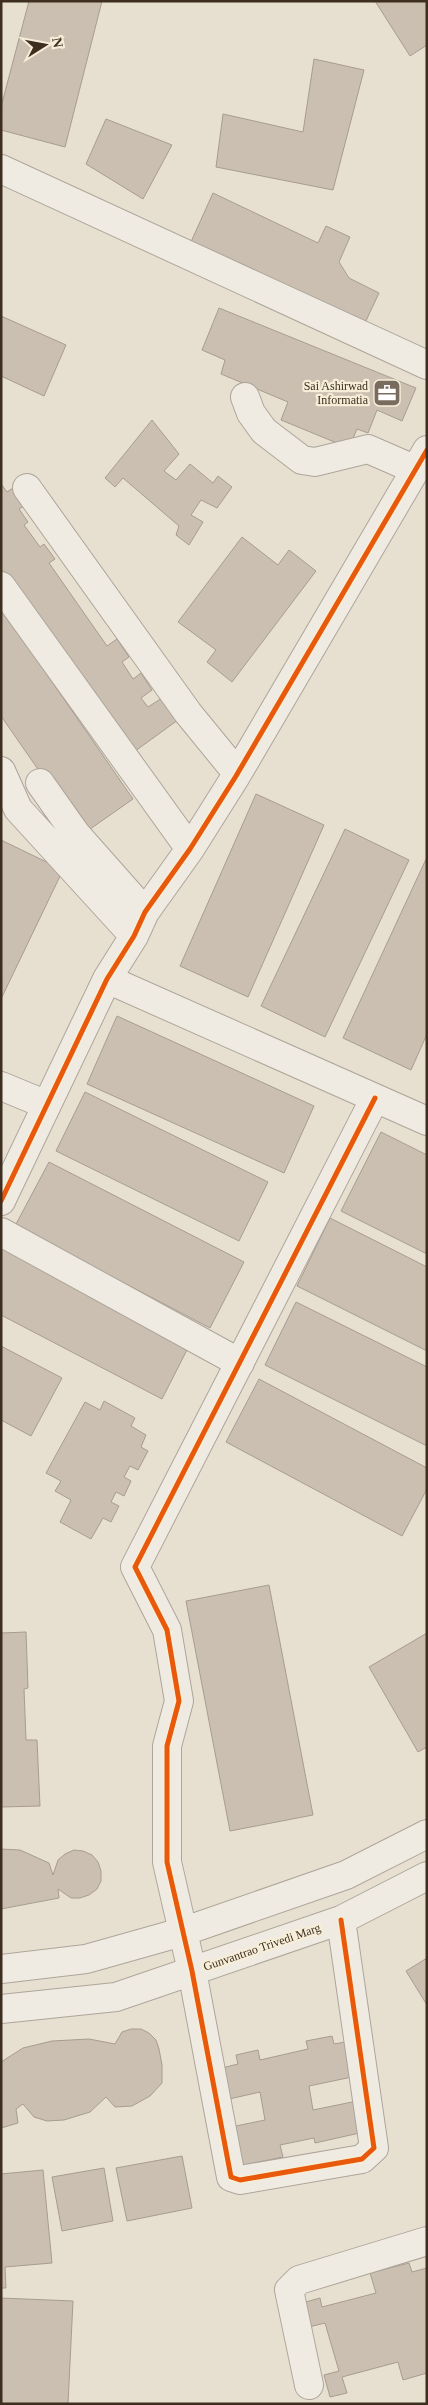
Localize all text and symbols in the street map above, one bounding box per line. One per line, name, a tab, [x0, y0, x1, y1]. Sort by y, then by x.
north arrow	[20, 20, 70, 70]
text: N	[49, 36, 66, 49]
office icon: Sai Ashirwad Informatia	[372, 378, 402, 408]
place label: Sai Ashirwad Informatia	[304, 379, 369, 407]
street label: Gunvantrao Trivedi Marg	[202, 1920, 322, 1974]

